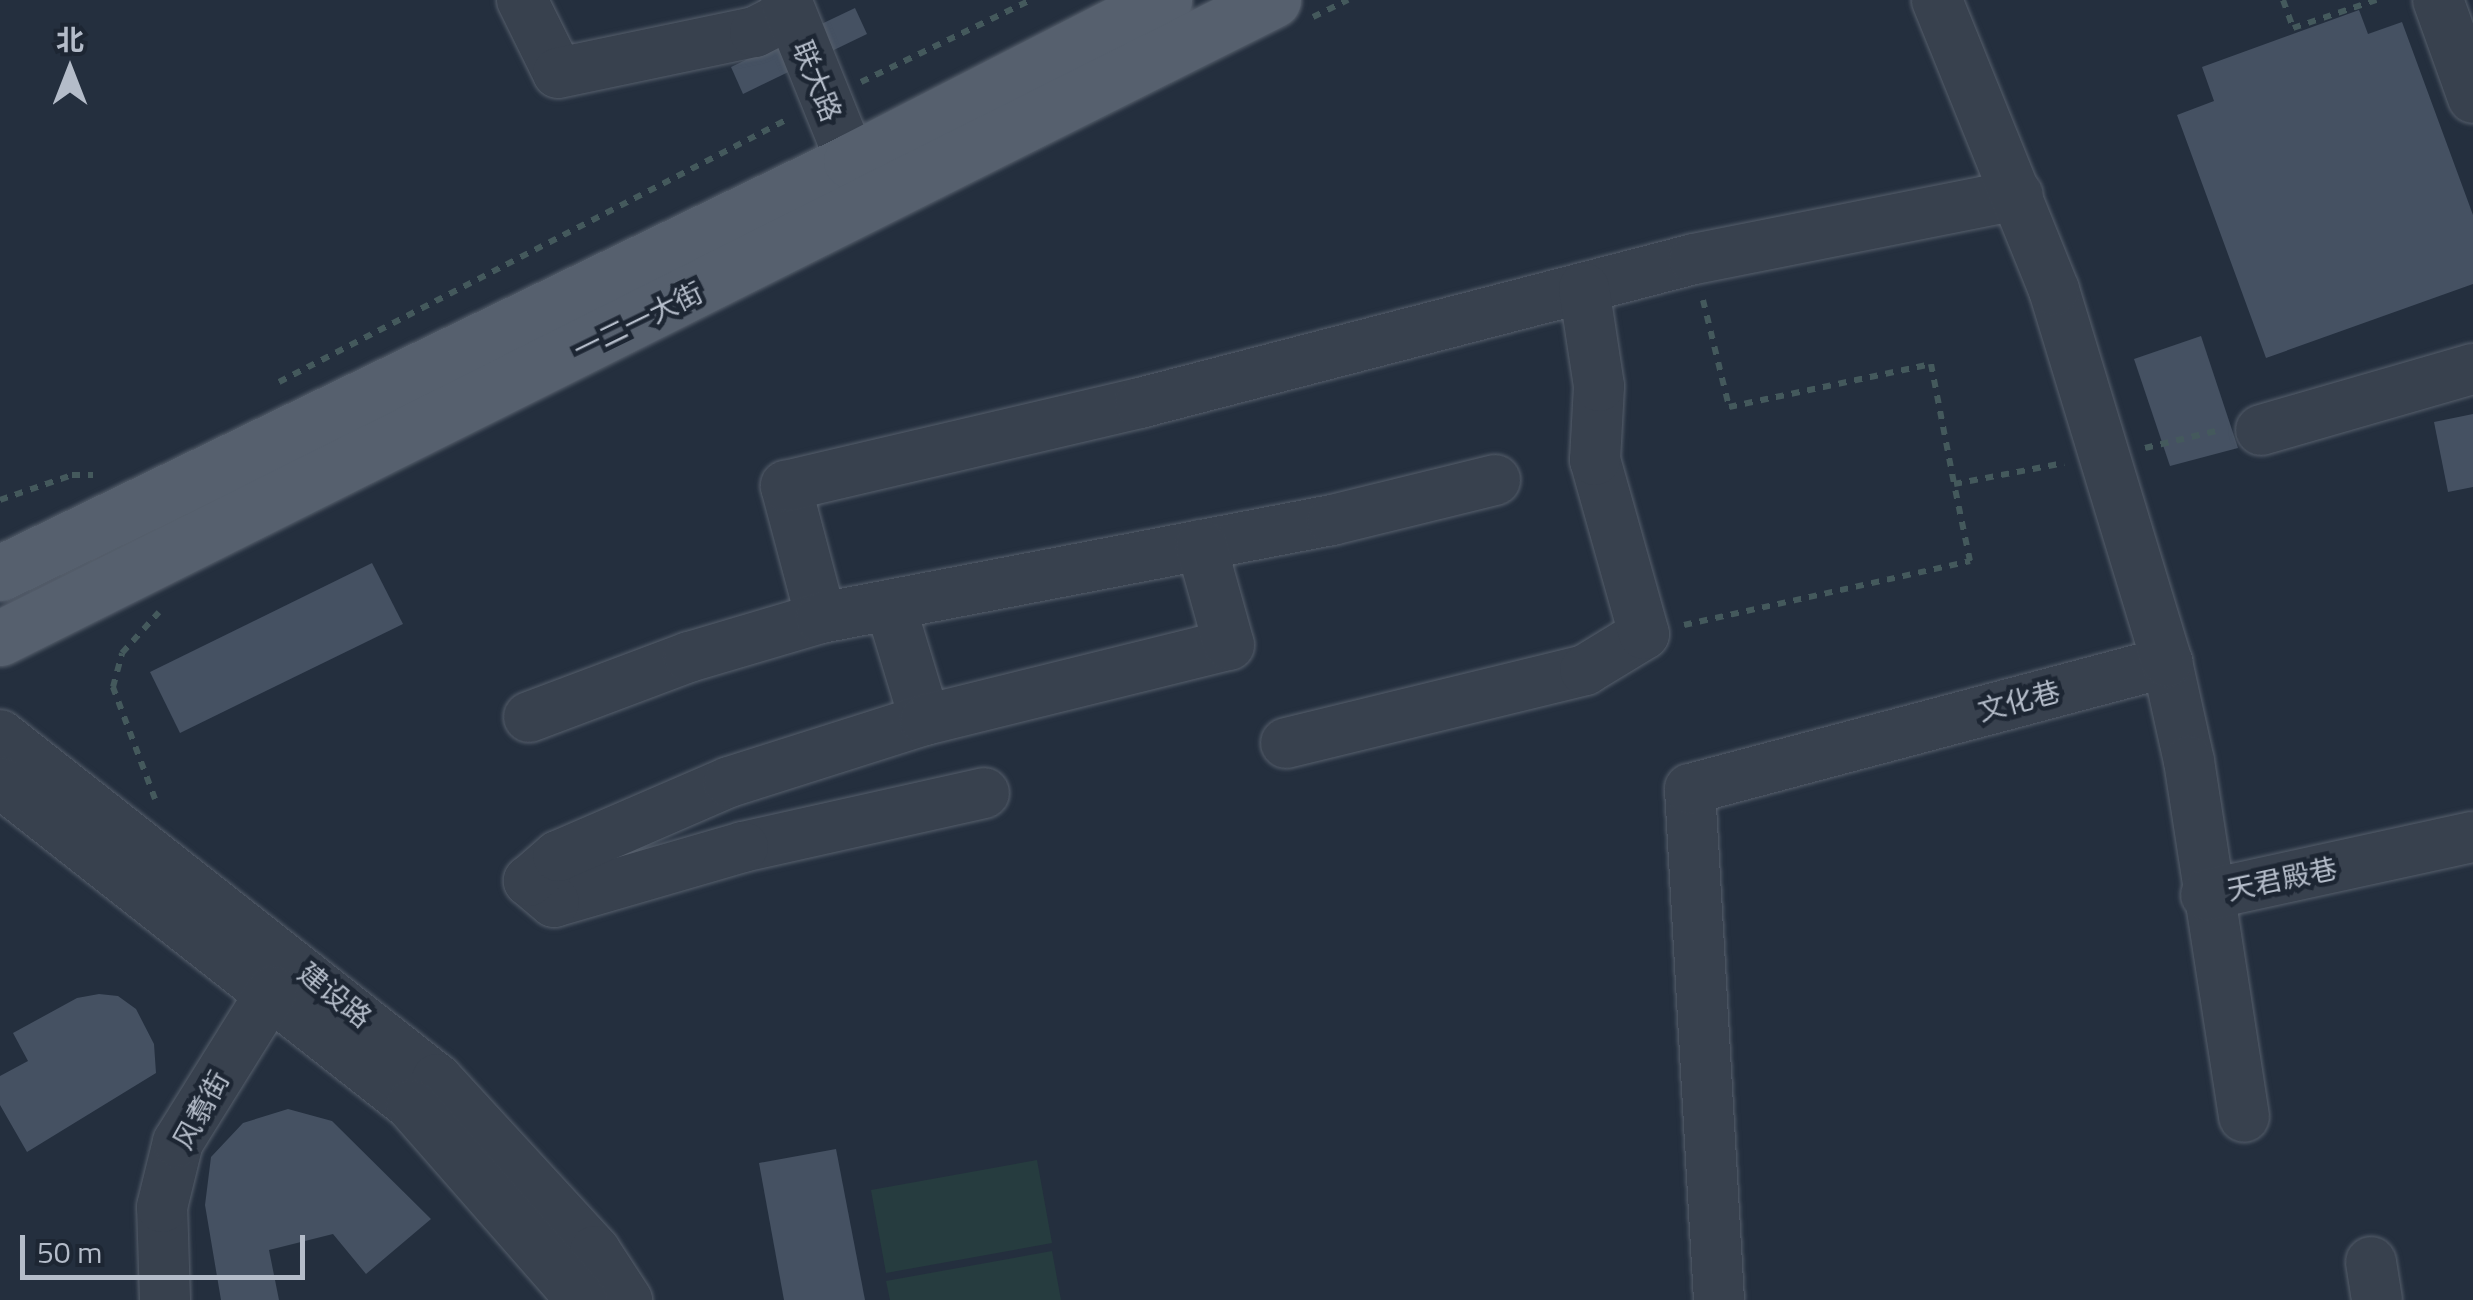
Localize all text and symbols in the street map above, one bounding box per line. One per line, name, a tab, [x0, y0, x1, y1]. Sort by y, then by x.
text: 北	[56, 18, 84, 61]
north arrow	[20, 20, 120, 120]
street label: 联大路	[786, 36, 848, 126]
street label: 一二一大街	[568, 275, 708, 367]
street label: 文化巷	[1974, 674, 2064, 728]
street label: 天君殿巷	[2224, 851, 2340, 907]
street label: 建设路	[292, 956, 378, 1034]
street label: 风翥街	[166, 1065, 236, 1155]
scale bar	[25, 1215, 310, 1277]
text: 50 m	[37, 1229, 102, 1275]

